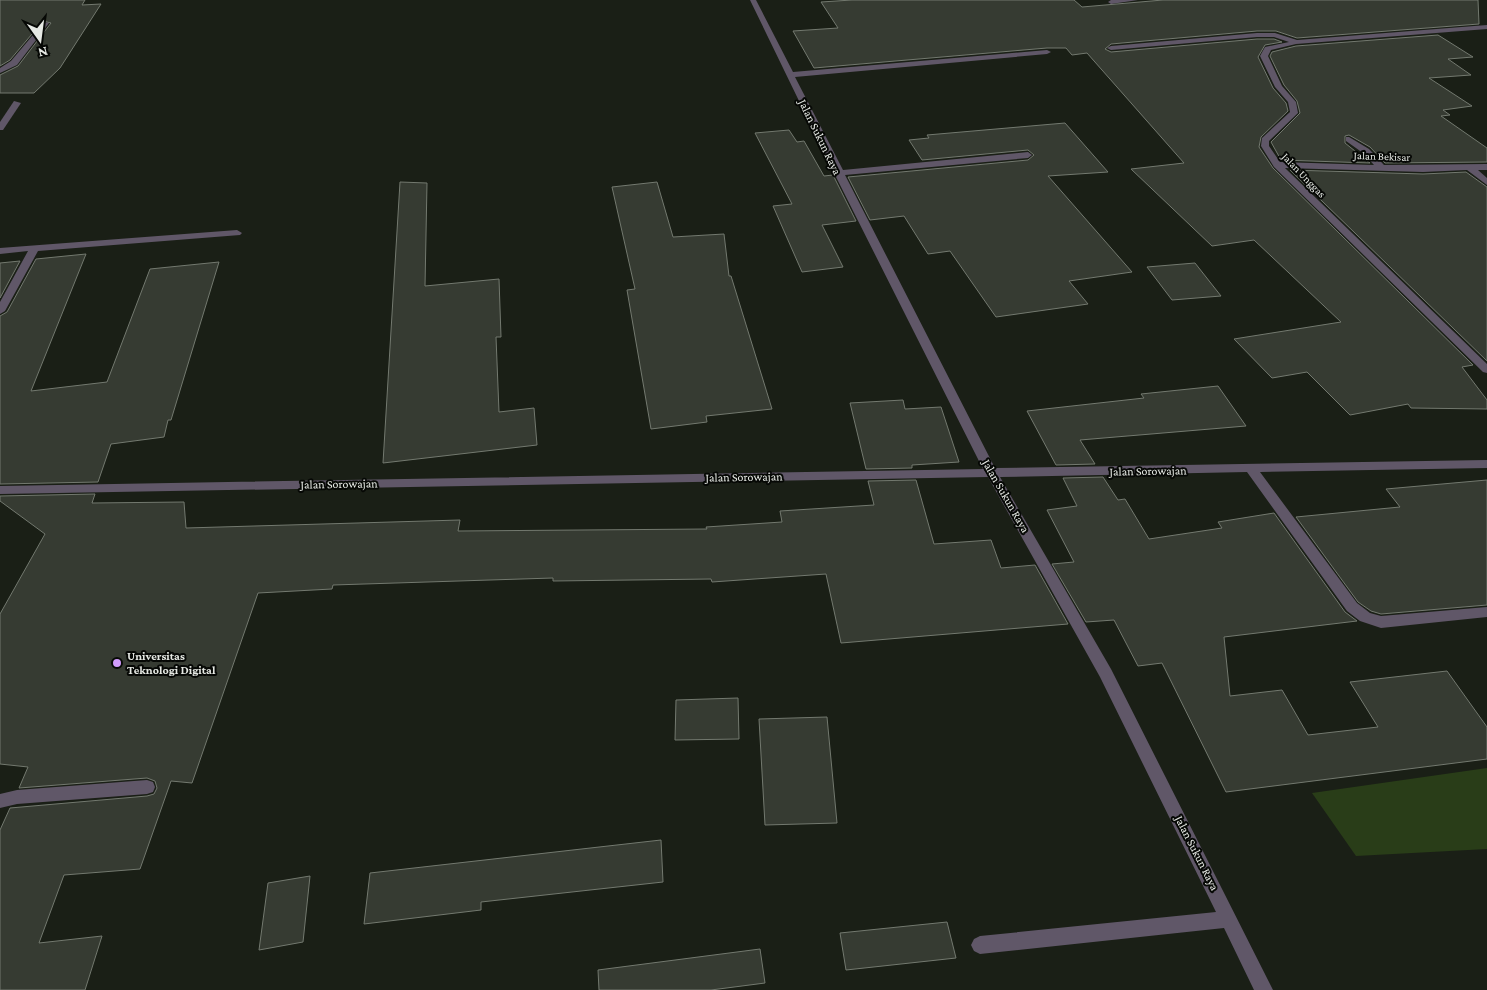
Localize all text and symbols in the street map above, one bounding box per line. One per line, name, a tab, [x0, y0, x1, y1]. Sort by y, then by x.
north arrow	[15, 15, 65, 65]
text: N	[36, 44, 50, 62]
street label: Jalan Sukun Raya	[795, 96, 845, 177]
street label: Jalan Unggas	[1278, 149, 1328, 200]
street label: Jalan Bekisar	[1352, 149, 1411, 164]
street label: Jalan Sukun Raya	[979, 456, 1033, 536]
street label: Jalan Sorowajan	[1108, 463, 1187, 479]
street label: Jalan Sorowajan	[704, 469, 783, 485]
street label: Jalan Sorowajan	[299, 476, 378, 492]
place label: Universitas Teknologi Digital	[127, 649, 216, 677]
marker: Universitas Teknologi Digital	[111, 657, 123, 669]
street label: Jalan Sukun Raya	[1172, 812, 1222, 893]

